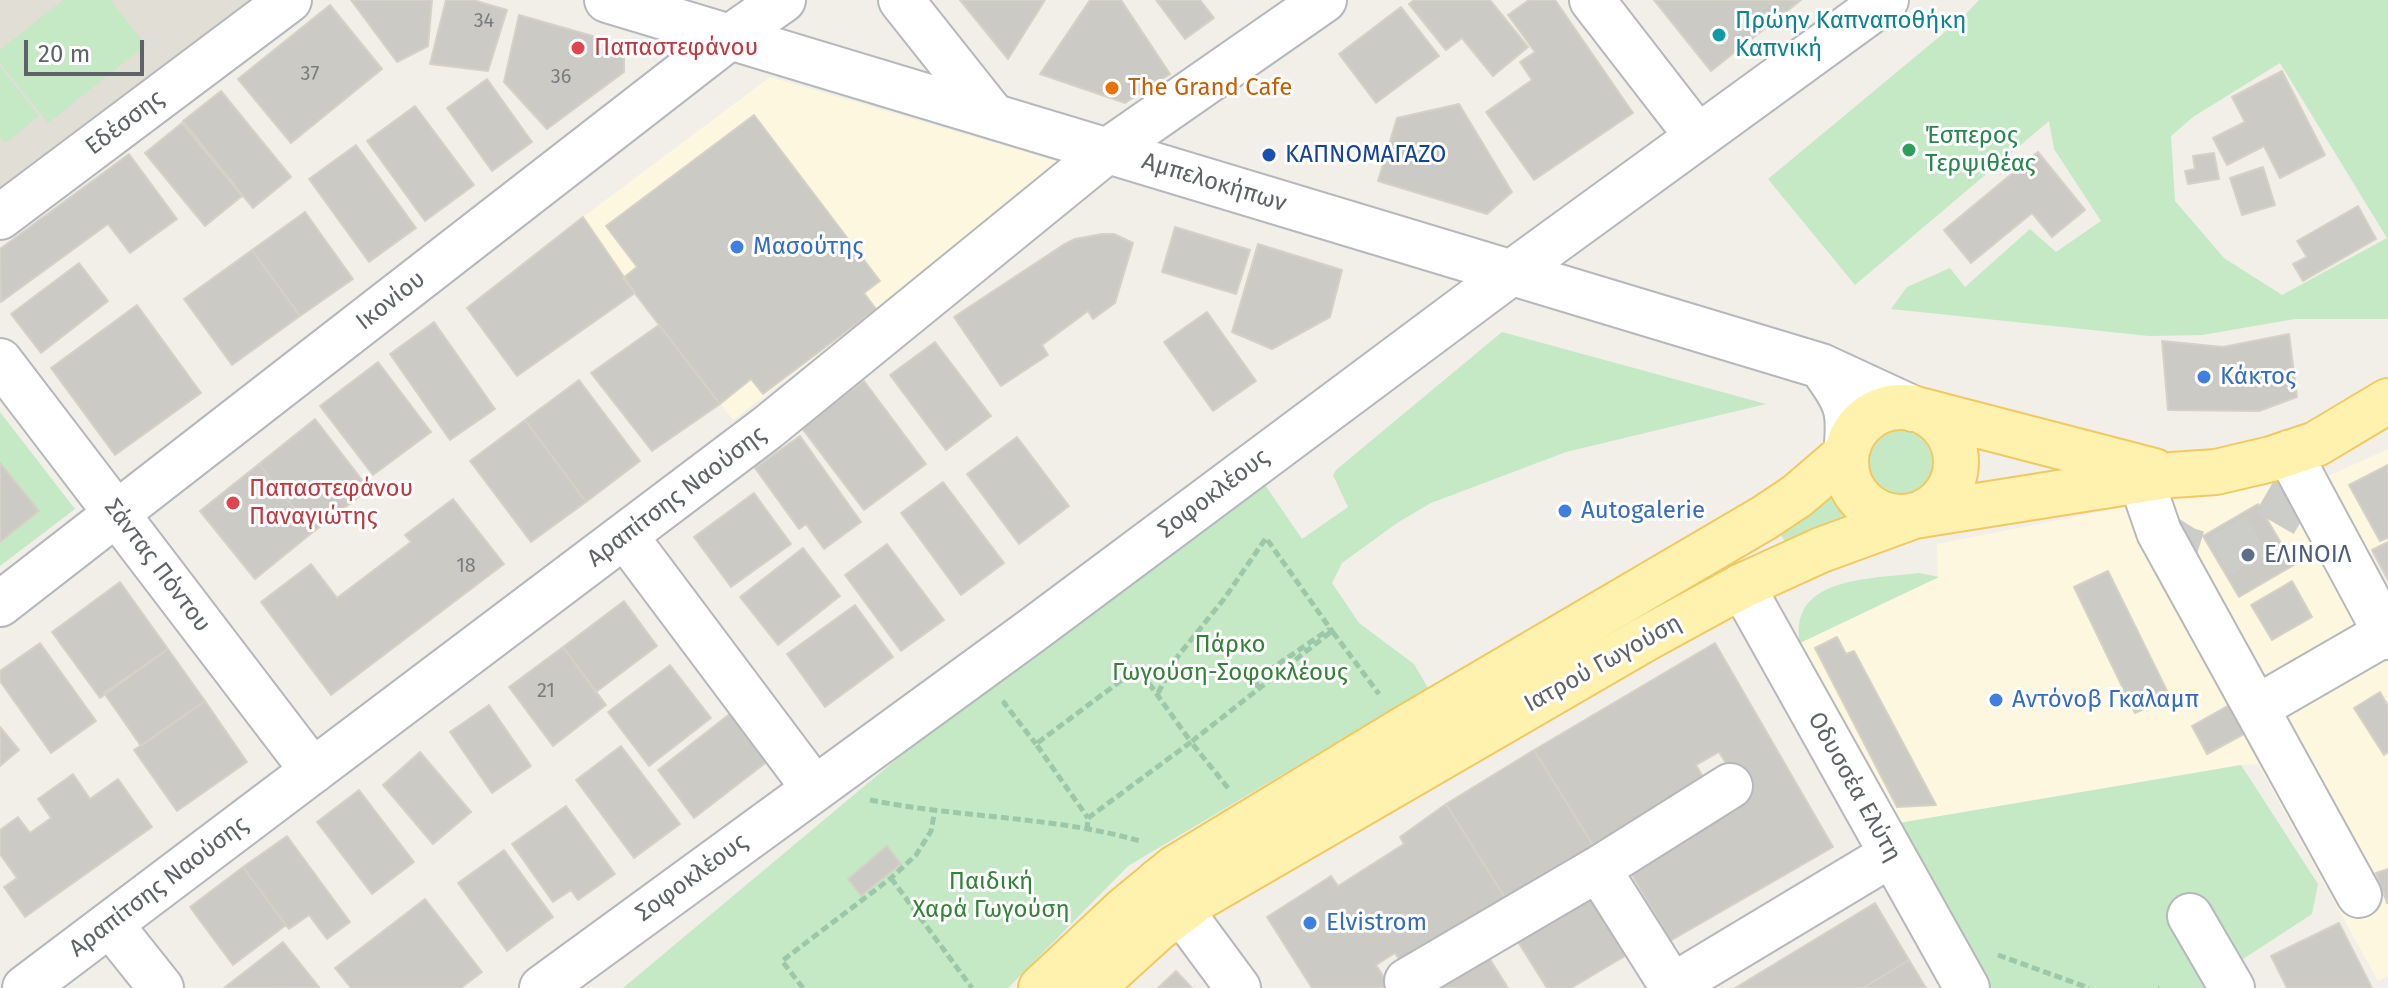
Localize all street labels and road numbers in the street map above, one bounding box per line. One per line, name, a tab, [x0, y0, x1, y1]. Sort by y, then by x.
street label: Εδέσσης	[80, 84, 170, 162]
street label: Αμπελοκήπων	[1138, 147, 1290, 219]
street label: Ικονίου	[351, 265, 431, 337]
street label: Αραπίτσης Ναούσης	[582, 420, 772, 574]
street label: Σοφοκλέους	[1153, 443, 1275, 545]
street label: Σάντας Πόντου	[98, 494, 216, 638]
street label: Ιατρού Γωγούση	[1519, 609, 1687, 719]
street label: Οδυσσέα Ελύτη	[1801, 707, 1907, 867]
street label: Αραπίτσης Ναούσης	[64, 810, 254, 964]
street label: Σοφοκλέους	[630, 828, 754, 928]

